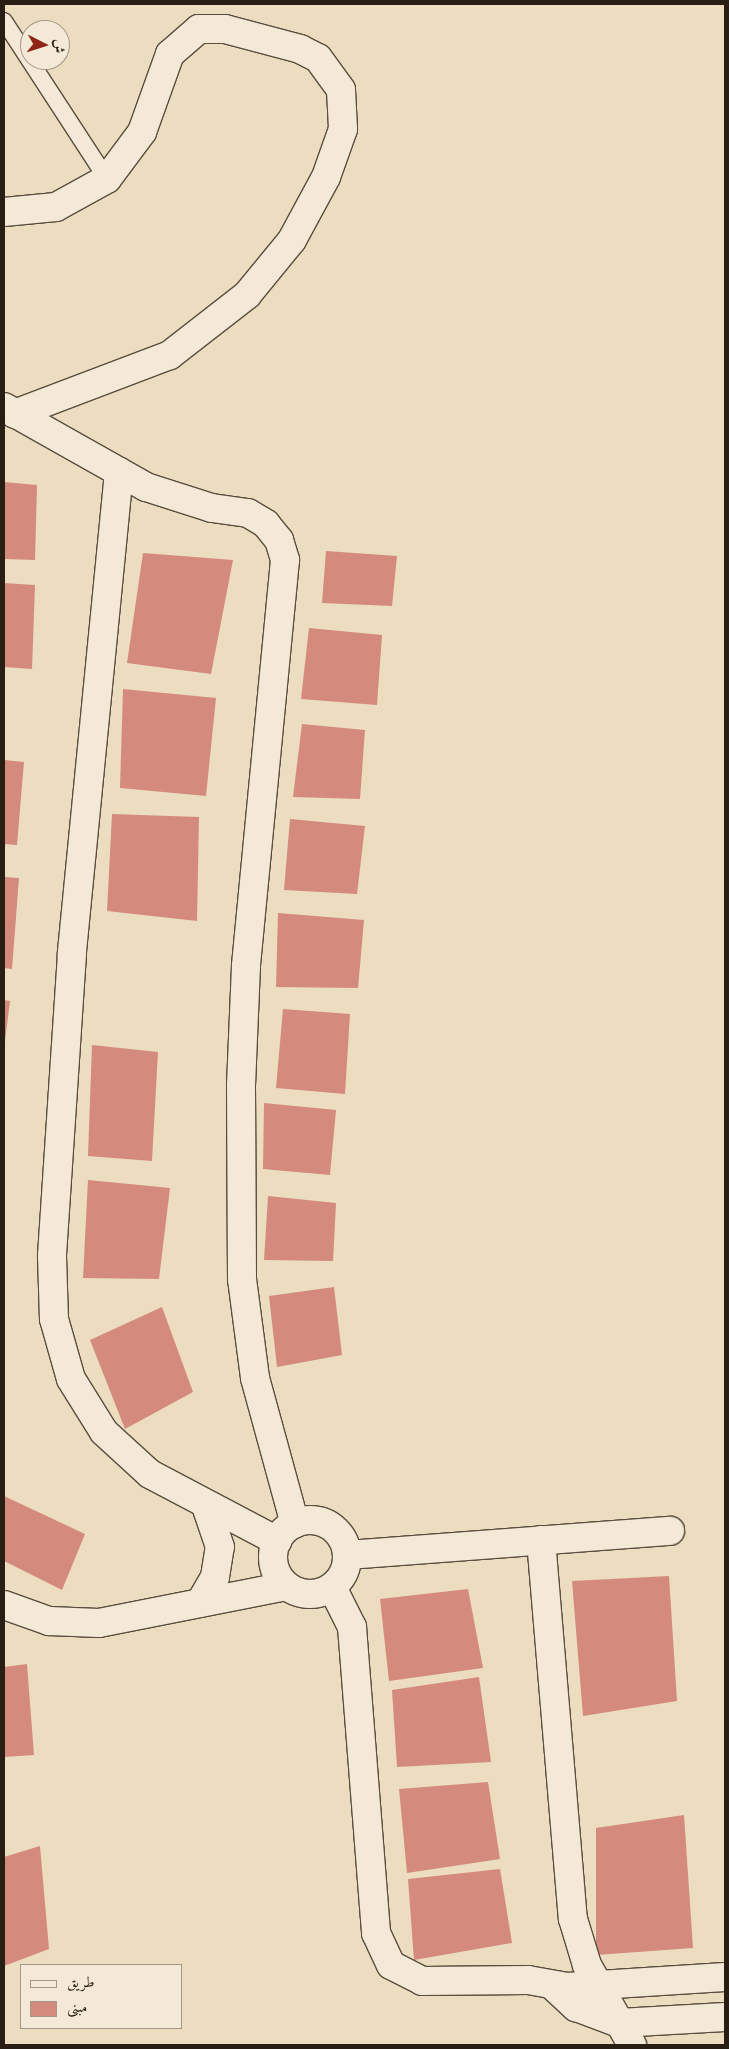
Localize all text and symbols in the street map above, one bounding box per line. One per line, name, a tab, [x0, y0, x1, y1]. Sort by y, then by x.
north arrow	[20, 20, 70, 70]
text: ش	[49, 39, 69, 54]
legend	[20, 1964, 182, 2029]
text: طريق	[67, 1973, 94, 1992]
text: مبنى	[67, 1998, 87, 2017]

